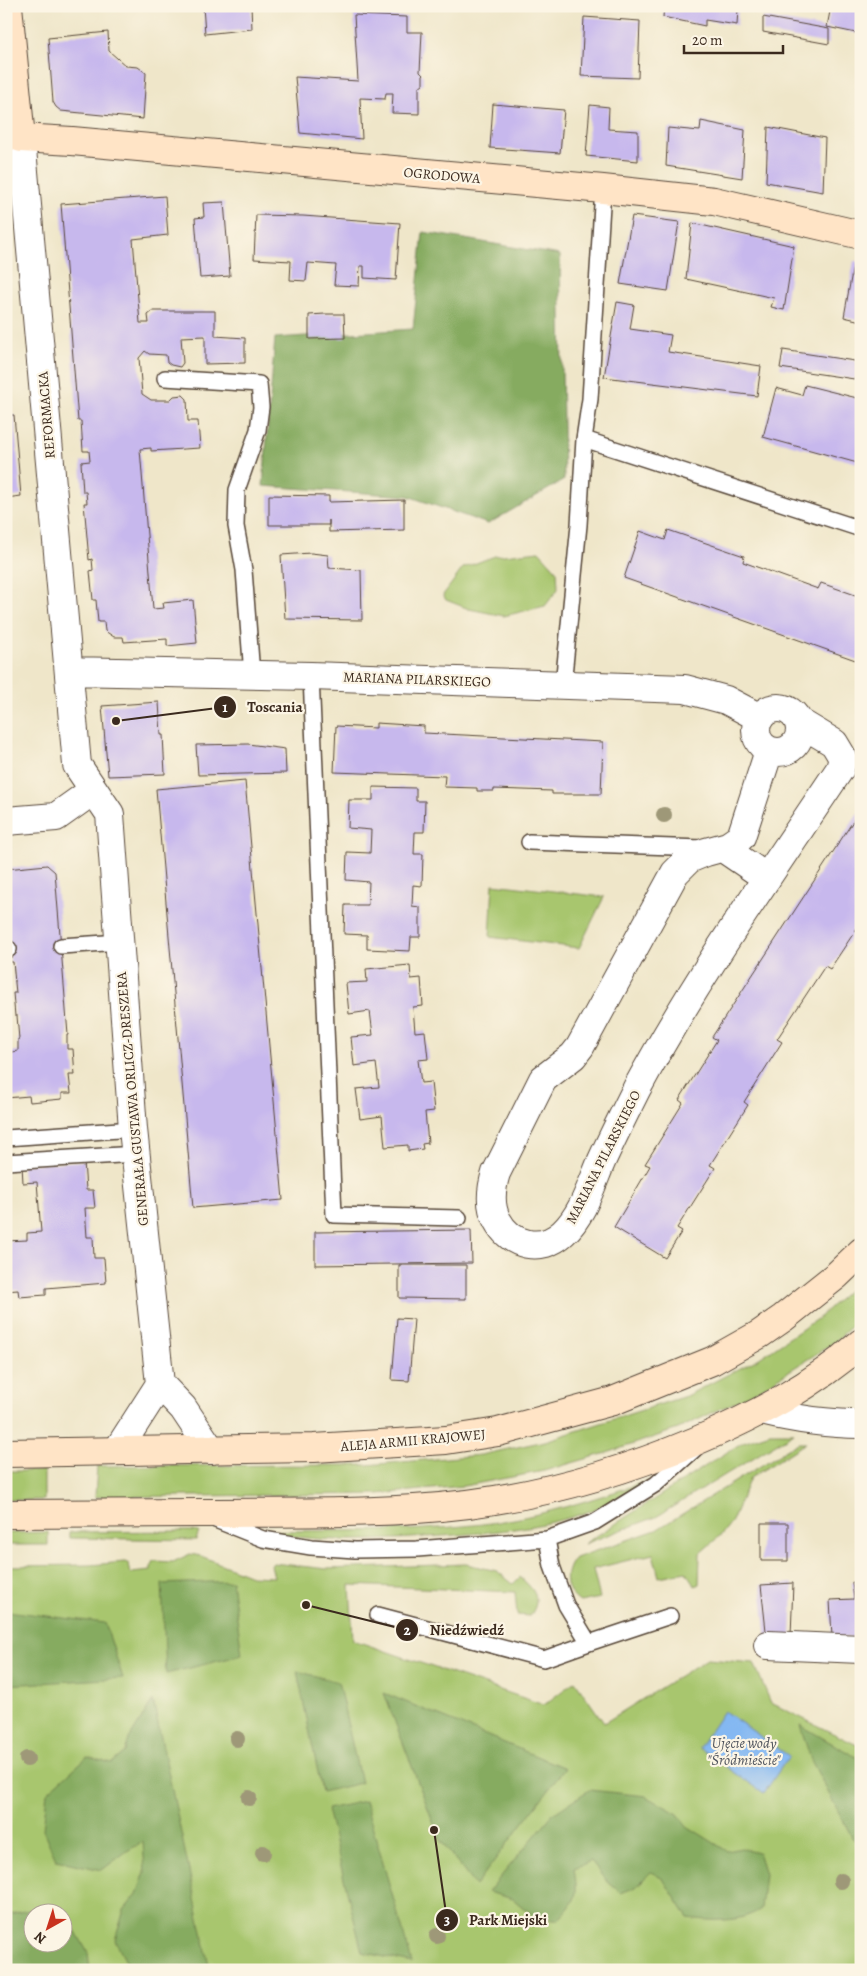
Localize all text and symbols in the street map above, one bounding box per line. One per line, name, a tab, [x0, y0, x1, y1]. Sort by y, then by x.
scale bar	[684, 22, 783, 54]
text: 20 m	[692, 30, 723, 50]
street label: OGRODOWA	[403, 163, 482, 188]
street label: REFORMACKA	[33, 370, 60, 459]
street label: MARIANA PILARSKIEGO	[343, 667, 491, 692]
callout: Toscania	[213, 692, 313, 722]
text: 1	[222, 697, 228, 717]
text: Toscania	[247, 697, 303, 717]
street label: GENERAŁA GUSTAWA ORLICZ-DRESZERA	[112, 970, 153, 1227]
street label: MARIANA PILARSKIEGO	[561, 1087, 646, 1227]
street label: ALEJA ARMII KRAJOWEJ	[339, 1425, 486, 1456]
callout: Niedźwiedź	[395, 1615, 514, 1645]
text: 2	[403, 1620, 411, 1640]
text: Niedźwiedź	[430, 1620, 504, 1640]
water label: Ujęcie wody "Śródmieście"	[707, 1733, 781, 1770]
north arrow	[22, 1904, 72, 1954]
callout: Park Miejski	[434, 1905, 557, 1935]
text: 3	[444, 1910, 450, 1930]
text: Park Miejski	[469, 1910, 548, 1930]
text: N	[30, 1927, 50, 1948]

